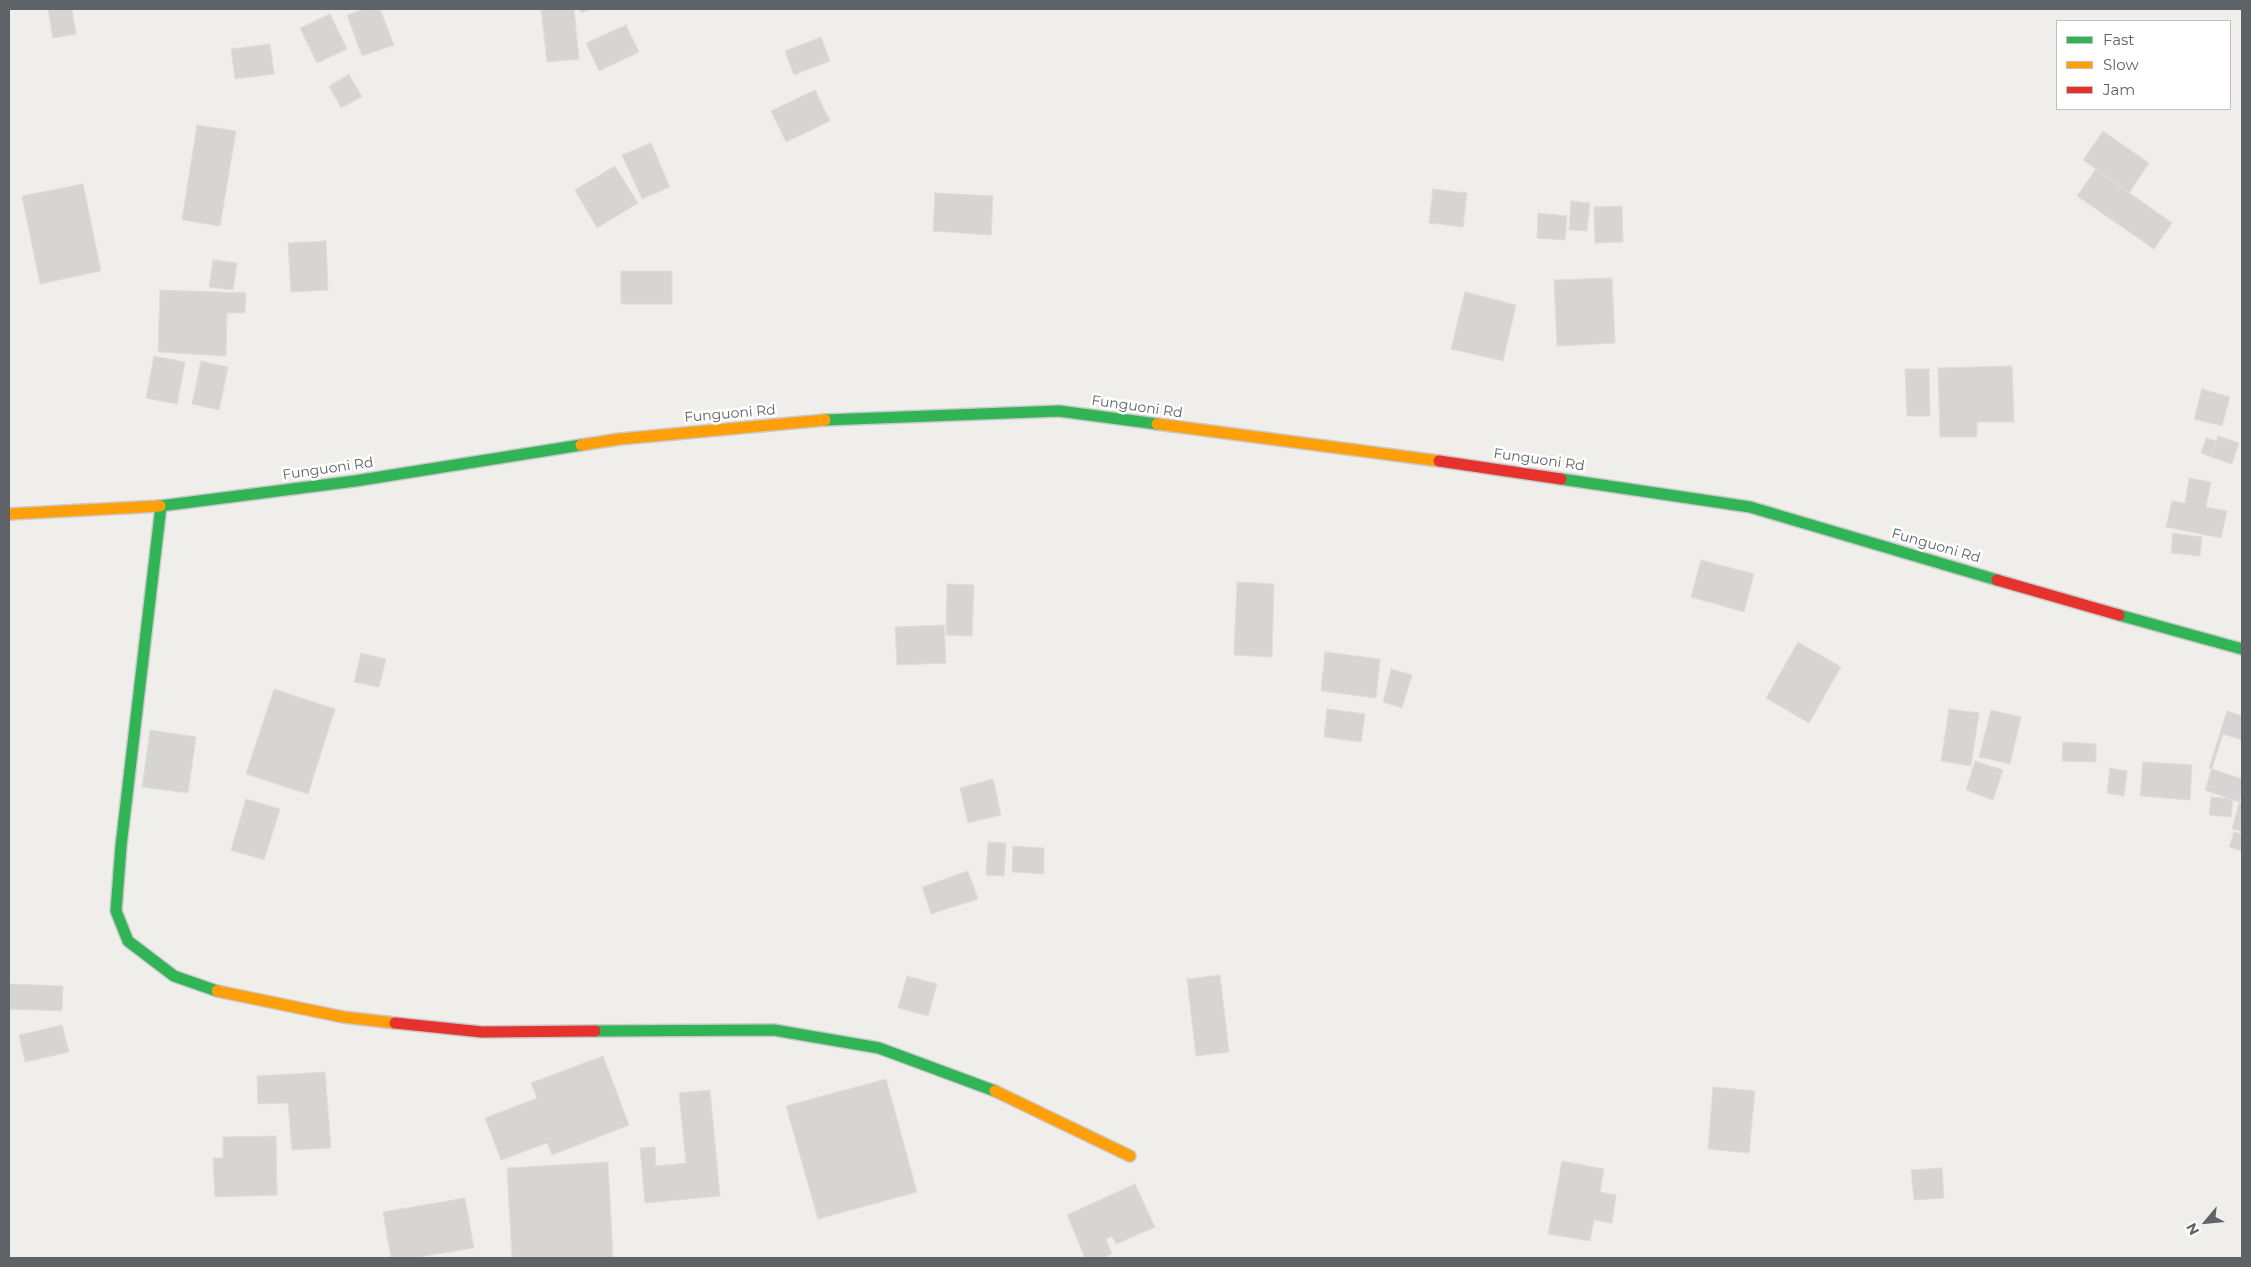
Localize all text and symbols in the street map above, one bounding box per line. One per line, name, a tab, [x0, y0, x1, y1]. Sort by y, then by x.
legend	[2056, 20, 2231, 110]
text: Fast	[2103, 30, 2134, 49]
text: Slow	[2103, 55, 2139, 74]
text: Jam	[2103, 80, 2135, 99]
street label: Funguoni Rd	[1090, 392, 1184, 422]
street label: Funguoni Rd	[684, 402, 776, 426]
street label: Funguoni Rd	[1492, 445, 1586, 475]
street label: Funguoni Rd	[281, 454, 375, 484]
street label: Funguoni Rd	[1890, 525, 1982, 567]
north arrow	[2181, 1197, 2231, 1247]
text: N	[2182, 1220, 2203, 1238]

